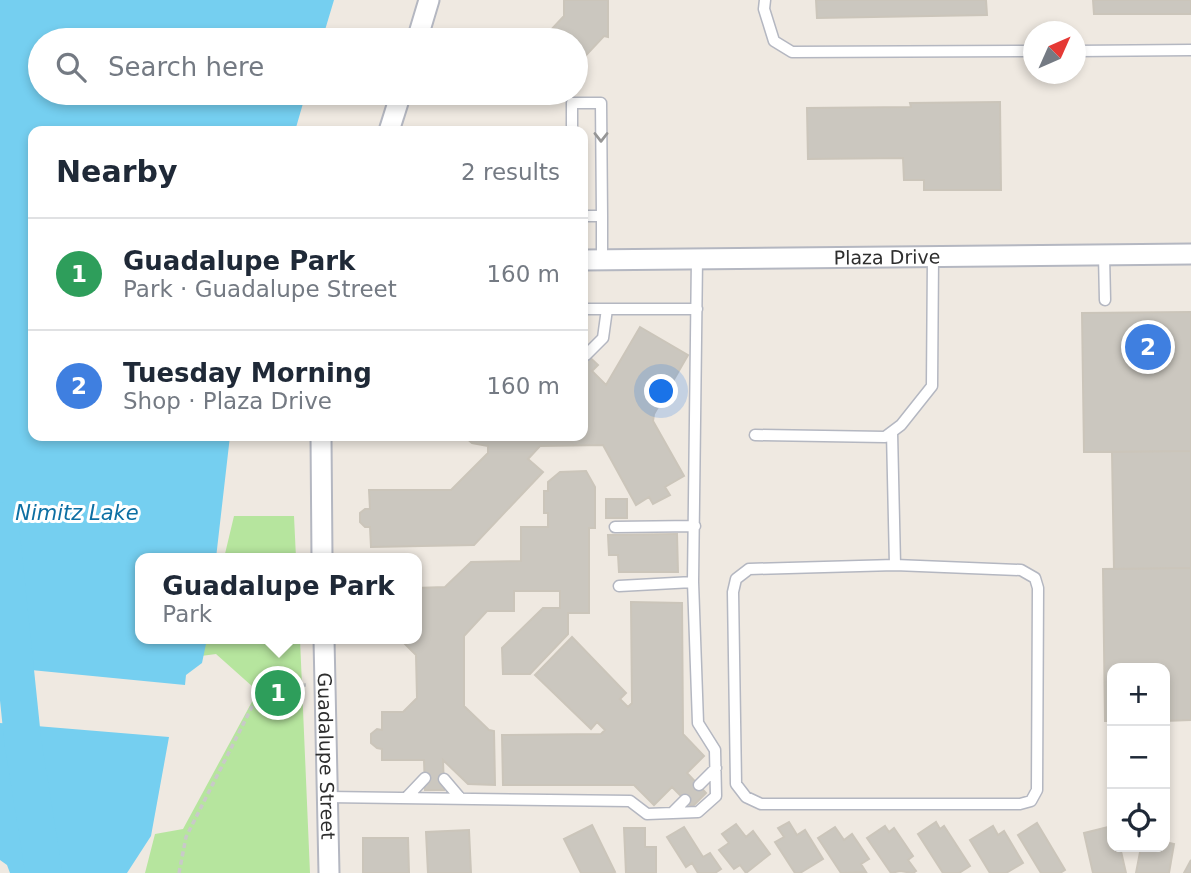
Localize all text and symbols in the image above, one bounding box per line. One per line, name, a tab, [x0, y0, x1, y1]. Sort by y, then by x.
north arrow	[1023, 21, 1086, 84]
search box	[28, 28, 588, 105]
icon: search	[52, 48, 90, 86]
text: Search here	[108, 52, 264, 82]
one-way arrow	[593, 132, 609, 143]
text: Nearby	[56, 154, 178, 189]
text: 2 results	[461, 159, 560, 185]
street label: Plaza Drive	[833, 245, 940, 269]
text: Guadalupe Park	[123, 246, 355, 276]
text: 1	[71, 261, 87, 287]
text: 160 m	[486, 261, 560, 287]
text: Park · Guadalupe Street	[123, 276, 397, 302]
pin: 2	[1125, 321, 1171, 373]
text: Tuesday Morning	[123, 358, 372, 388]
text: 2	[71, 373, 87, 399]
text: 160 m	[486, 373, 560, 399]
your location	[644, 374, 678, 408]
text: Shop · Plaza Drive	[123, 388, 332, 414]
water label: Nimitz Lake	[15, 501, 139, 525]
popup	[135, 553, 422, 644]
text: Guadalupe Park	[162, 571, 395, 601]
text: Park	[162, 601, 212, 627]
map controls	[1107, 663, 1170, 852]
button: +	[1107, 663, 1170, 726]
pin: 1	[255, 667, 301, 719]
street label: Guadalupe Street	[314, 672, 339, 840]
button: −	[1107, 726, 1170, 789]
button: locate	[1107, 789, 1170, 852]

